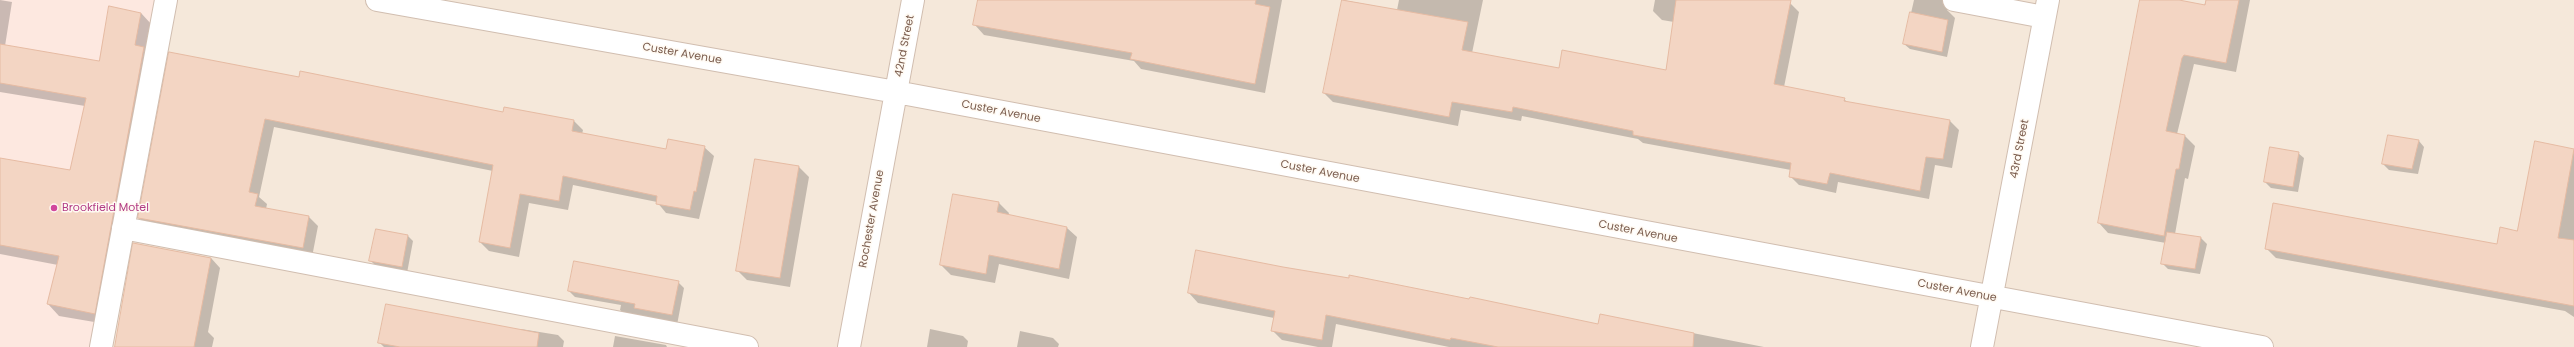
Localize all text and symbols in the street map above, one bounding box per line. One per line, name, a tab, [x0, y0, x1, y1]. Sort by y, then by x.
street label: 42nd Street	[893, 14, 917, 78]
street label: Custer Avenue	[641, 41, 723, 67]
street label: Custer Avenue	[960, 98, 1042, 126]
street label: 43rd Street	[2008, 118, 2032, 180]
street label: Custer Avenue	[1279, 158, 1361, 186]
street label: Rochester Avenue	[857, 169, 887, 269]
place label: Brookfield Motel	[62, 201, 149, 215]
marker: Brookfield Motel	[49, 203, 59, 213]
street label: Custer Avenue	[1597, 218, 1679, 246]
street label: Custer Avenue	[1916, 277, 1998, 305]

